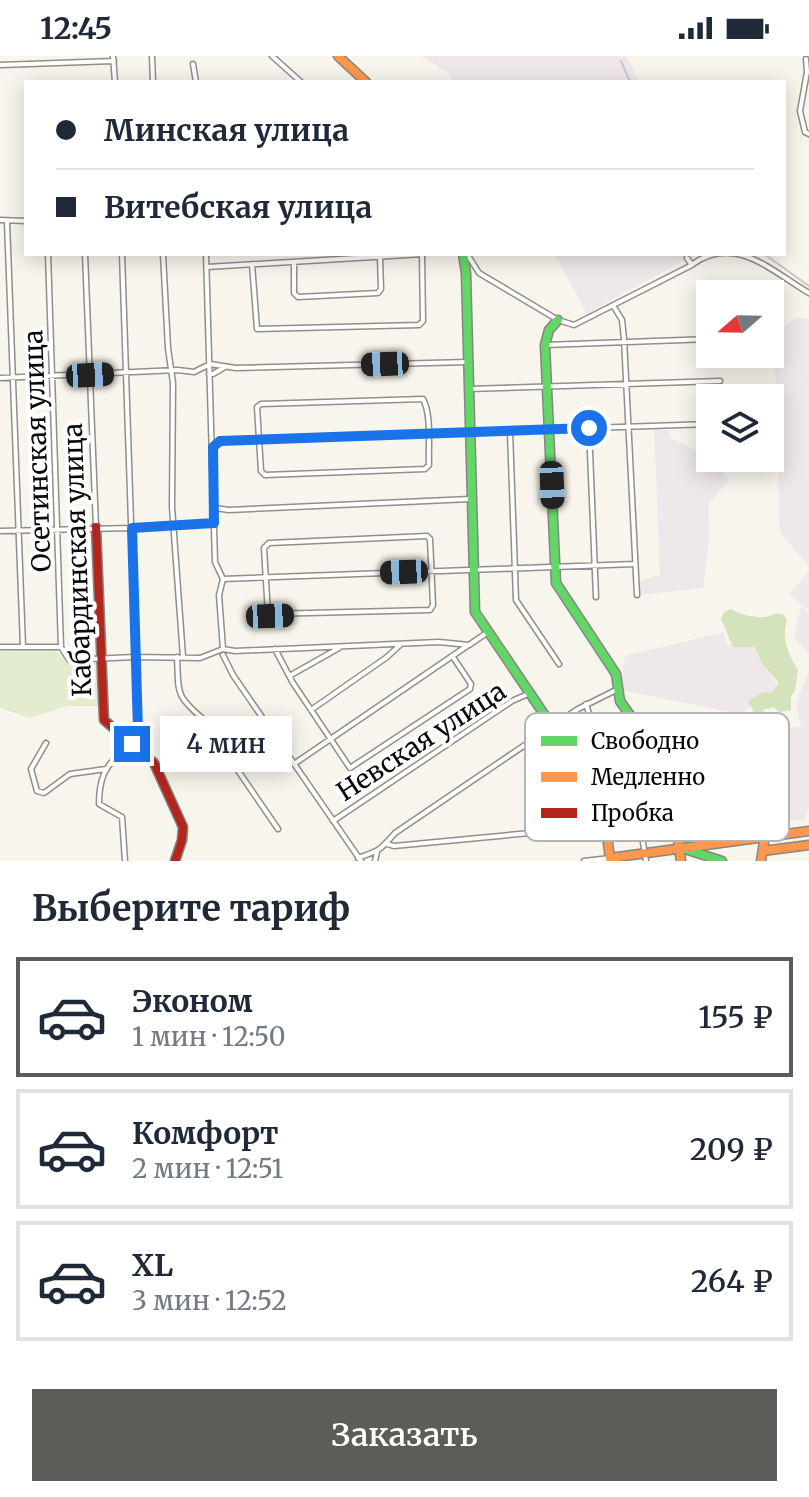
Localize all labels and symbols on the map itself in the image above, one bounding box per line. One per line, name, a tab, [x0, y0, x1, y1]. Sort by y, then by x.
north arrow	[696, 280, 784, 368]
street label: Осетинская улица	[16, 329, 58, 573]
car	[361, 351, 409, 377]
car	[65, 362, 115, 388]
route start	[571, 410, 607, 446]
street label: Кабардинская улица	[56, 423, 98, 697]
car	[539, 461, 565, 509]
car	[380, 559, 428, 585]
car	[246, 603, 294, 629]
street label: Невская улица	[330, 674, 512, 808]
legend	[525, 713, 789, 841]
callout: 4 мин	[160, 716, 292, 772]
route end	[114, 726, 150, 762]
text: Свободно	[591, 727, 699, 755]
text: Медленно	[591, 763, 705, 791]
text: Пробка	[591, 799, 674, 827]

